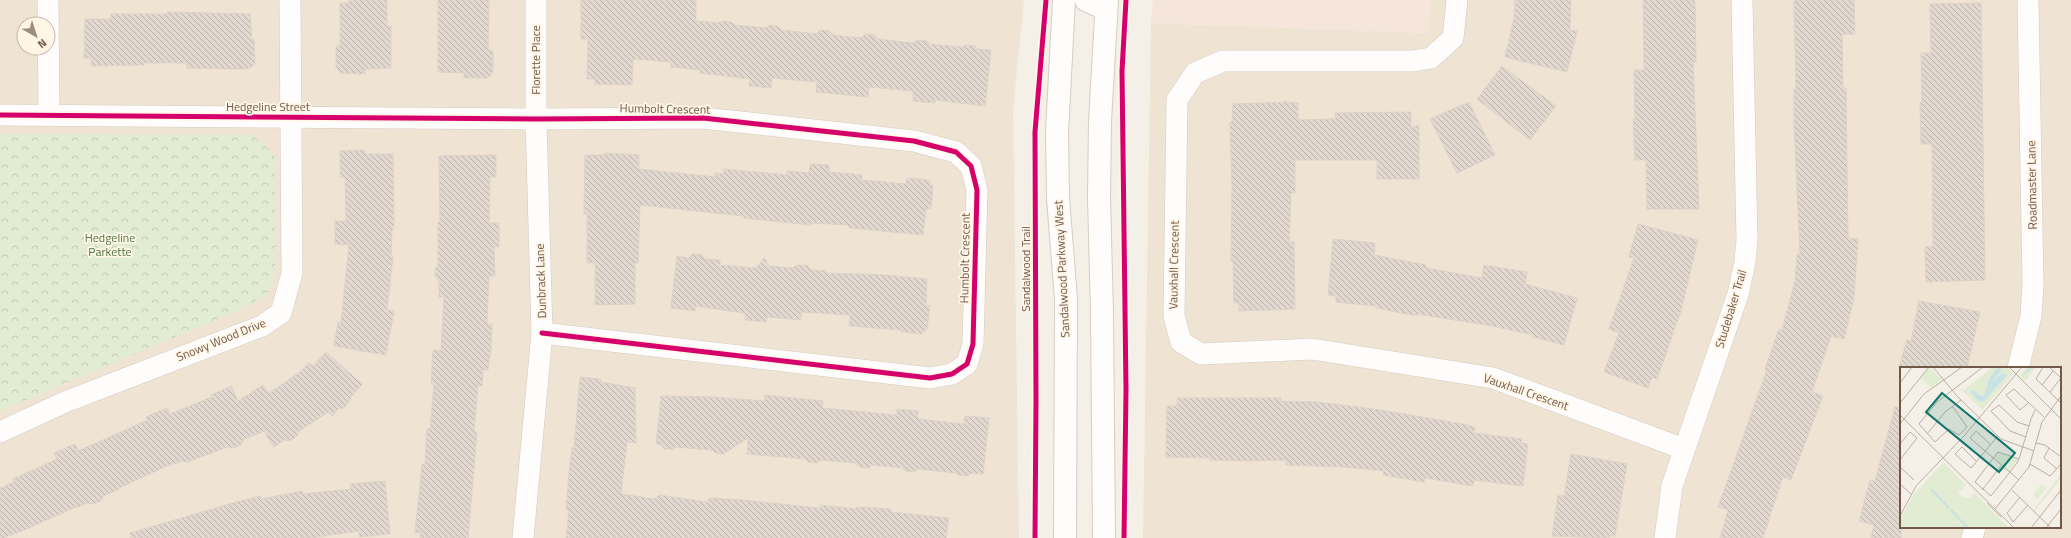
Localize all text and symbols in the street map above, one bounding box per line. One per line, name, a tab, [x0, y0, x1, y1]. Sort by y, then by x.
north arrow	[16, 16, 56, 56]
street label: Florette Place	[526, 25, 545, 95]
text: N	[34, 35, 50, 52]
street label: Hedgeline Street	[226, 97, 311, 116]
street label: Humbolt Crescent	[619, 98, 711, 119]
street label: Roadmaster Lane	[2021, 140, 2042, 230]
street label: Sandalwood Parkway West	[1048, 199, 1075, 338]
street label: Humbolt Crescent	[954, 212, 975, 304]
street label: Vauxhall Crescent	[1163, 219, 1184, 310]
street label: Sandalwood Trail	[1016, 226, 1035, 312]
park label: Hedgeline Parkette	[85, 228, 135, 261]
street label: Dunbrack Lane	[530, 243, 551, 319]
street label: Studebaker Trail	[1710, 267, 1751, 350]
street label: Snowy Wood Drive	[173, 313, 268, 366]
inset map	[1900, 367, 2061, 528]
street label: Vauxhall Crescent	[1481, 368, 1572, 415]

